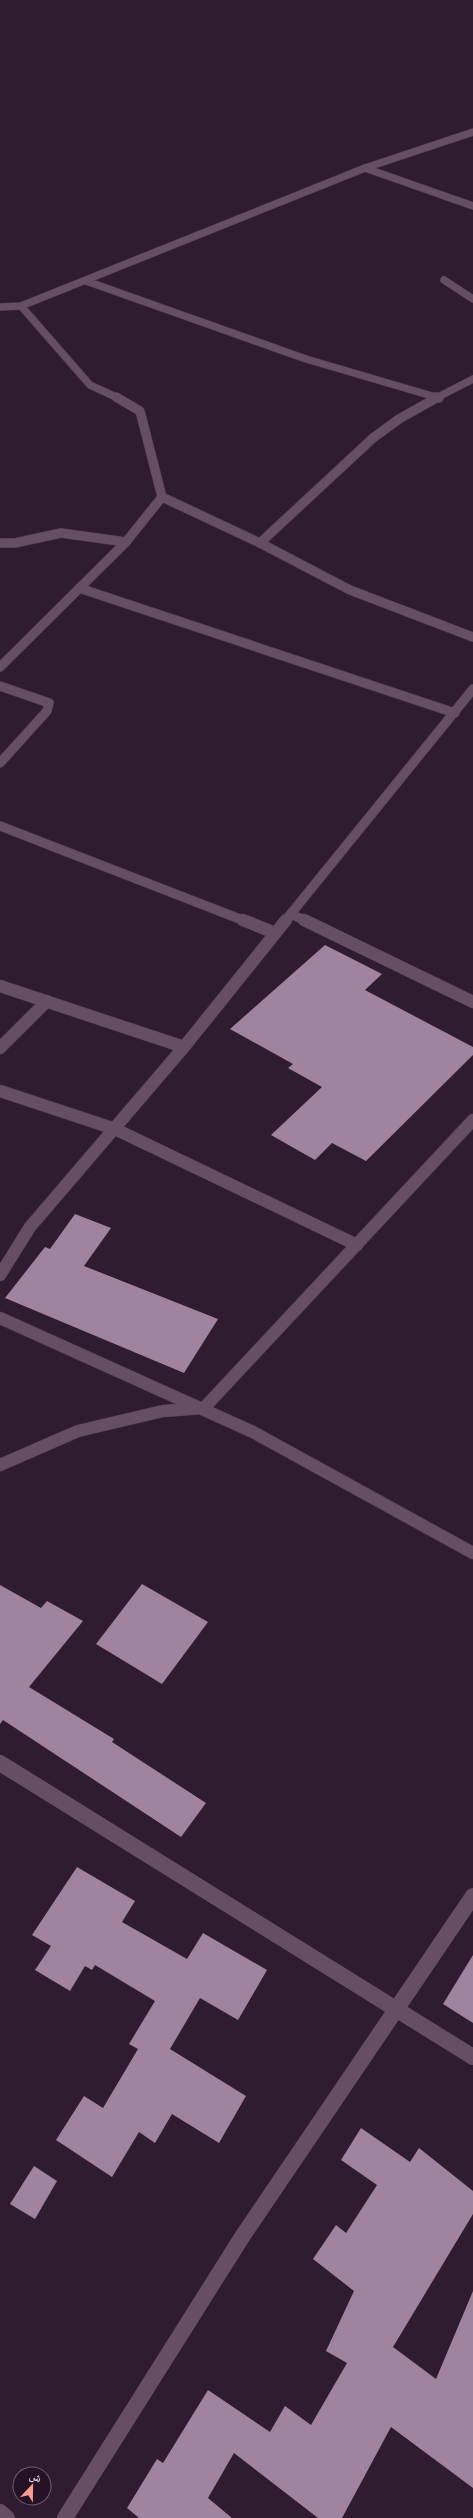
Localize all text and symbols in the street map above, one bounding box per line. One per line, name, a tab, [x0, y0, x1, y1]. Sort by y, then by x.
north arrow	[12, 2466, 52, 2506]
text: ش	[27, 2468, 44, 2486]

